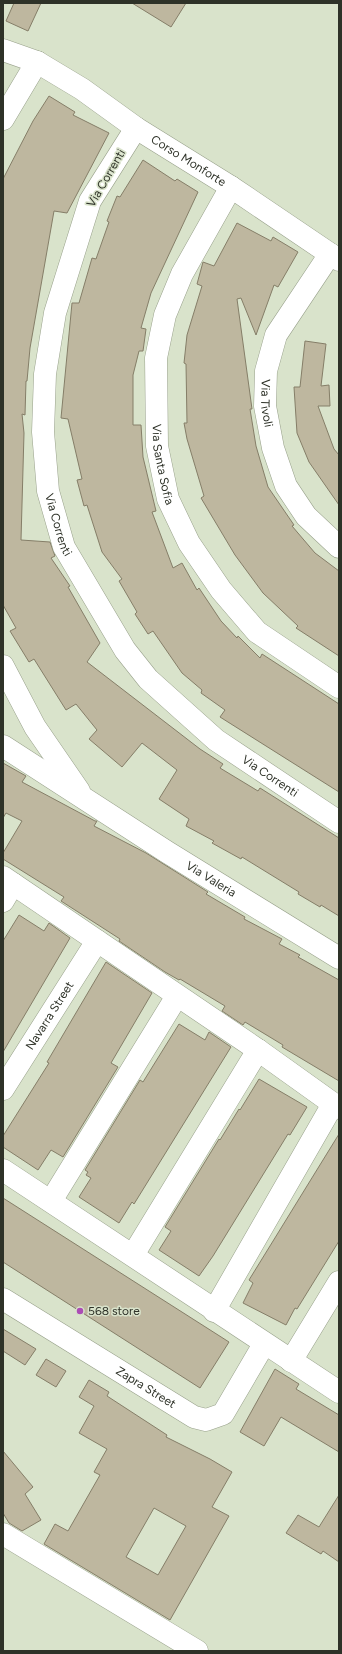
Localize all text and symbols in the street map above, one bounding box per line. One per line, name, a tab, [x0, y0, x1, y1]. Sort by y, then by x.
street label: Corso Monforte	[149, 132, 229, 189]
street label: Via Correnti	[84, 147, 128, 209]
street label: Via Tivoli	[258, 379, 276, 428]
street label: Via Santa Sofia	[150, 424, 177, 507]
street label: Via Correnti	[42, 492, 75, 559]
street label: Via Correnti	[239, 752, 301, 800]
street label: Via Valeria	[183, 858, 239, 900]
street label: Navarra Street	[23, 978, 77, 1052]
place label: 568 store	[88, 1304, 140, 1318]
marker: 568 store	[75, 1306, 85, 1316]
street label: Zapra Street	[113, 1364, 179, 1411]

